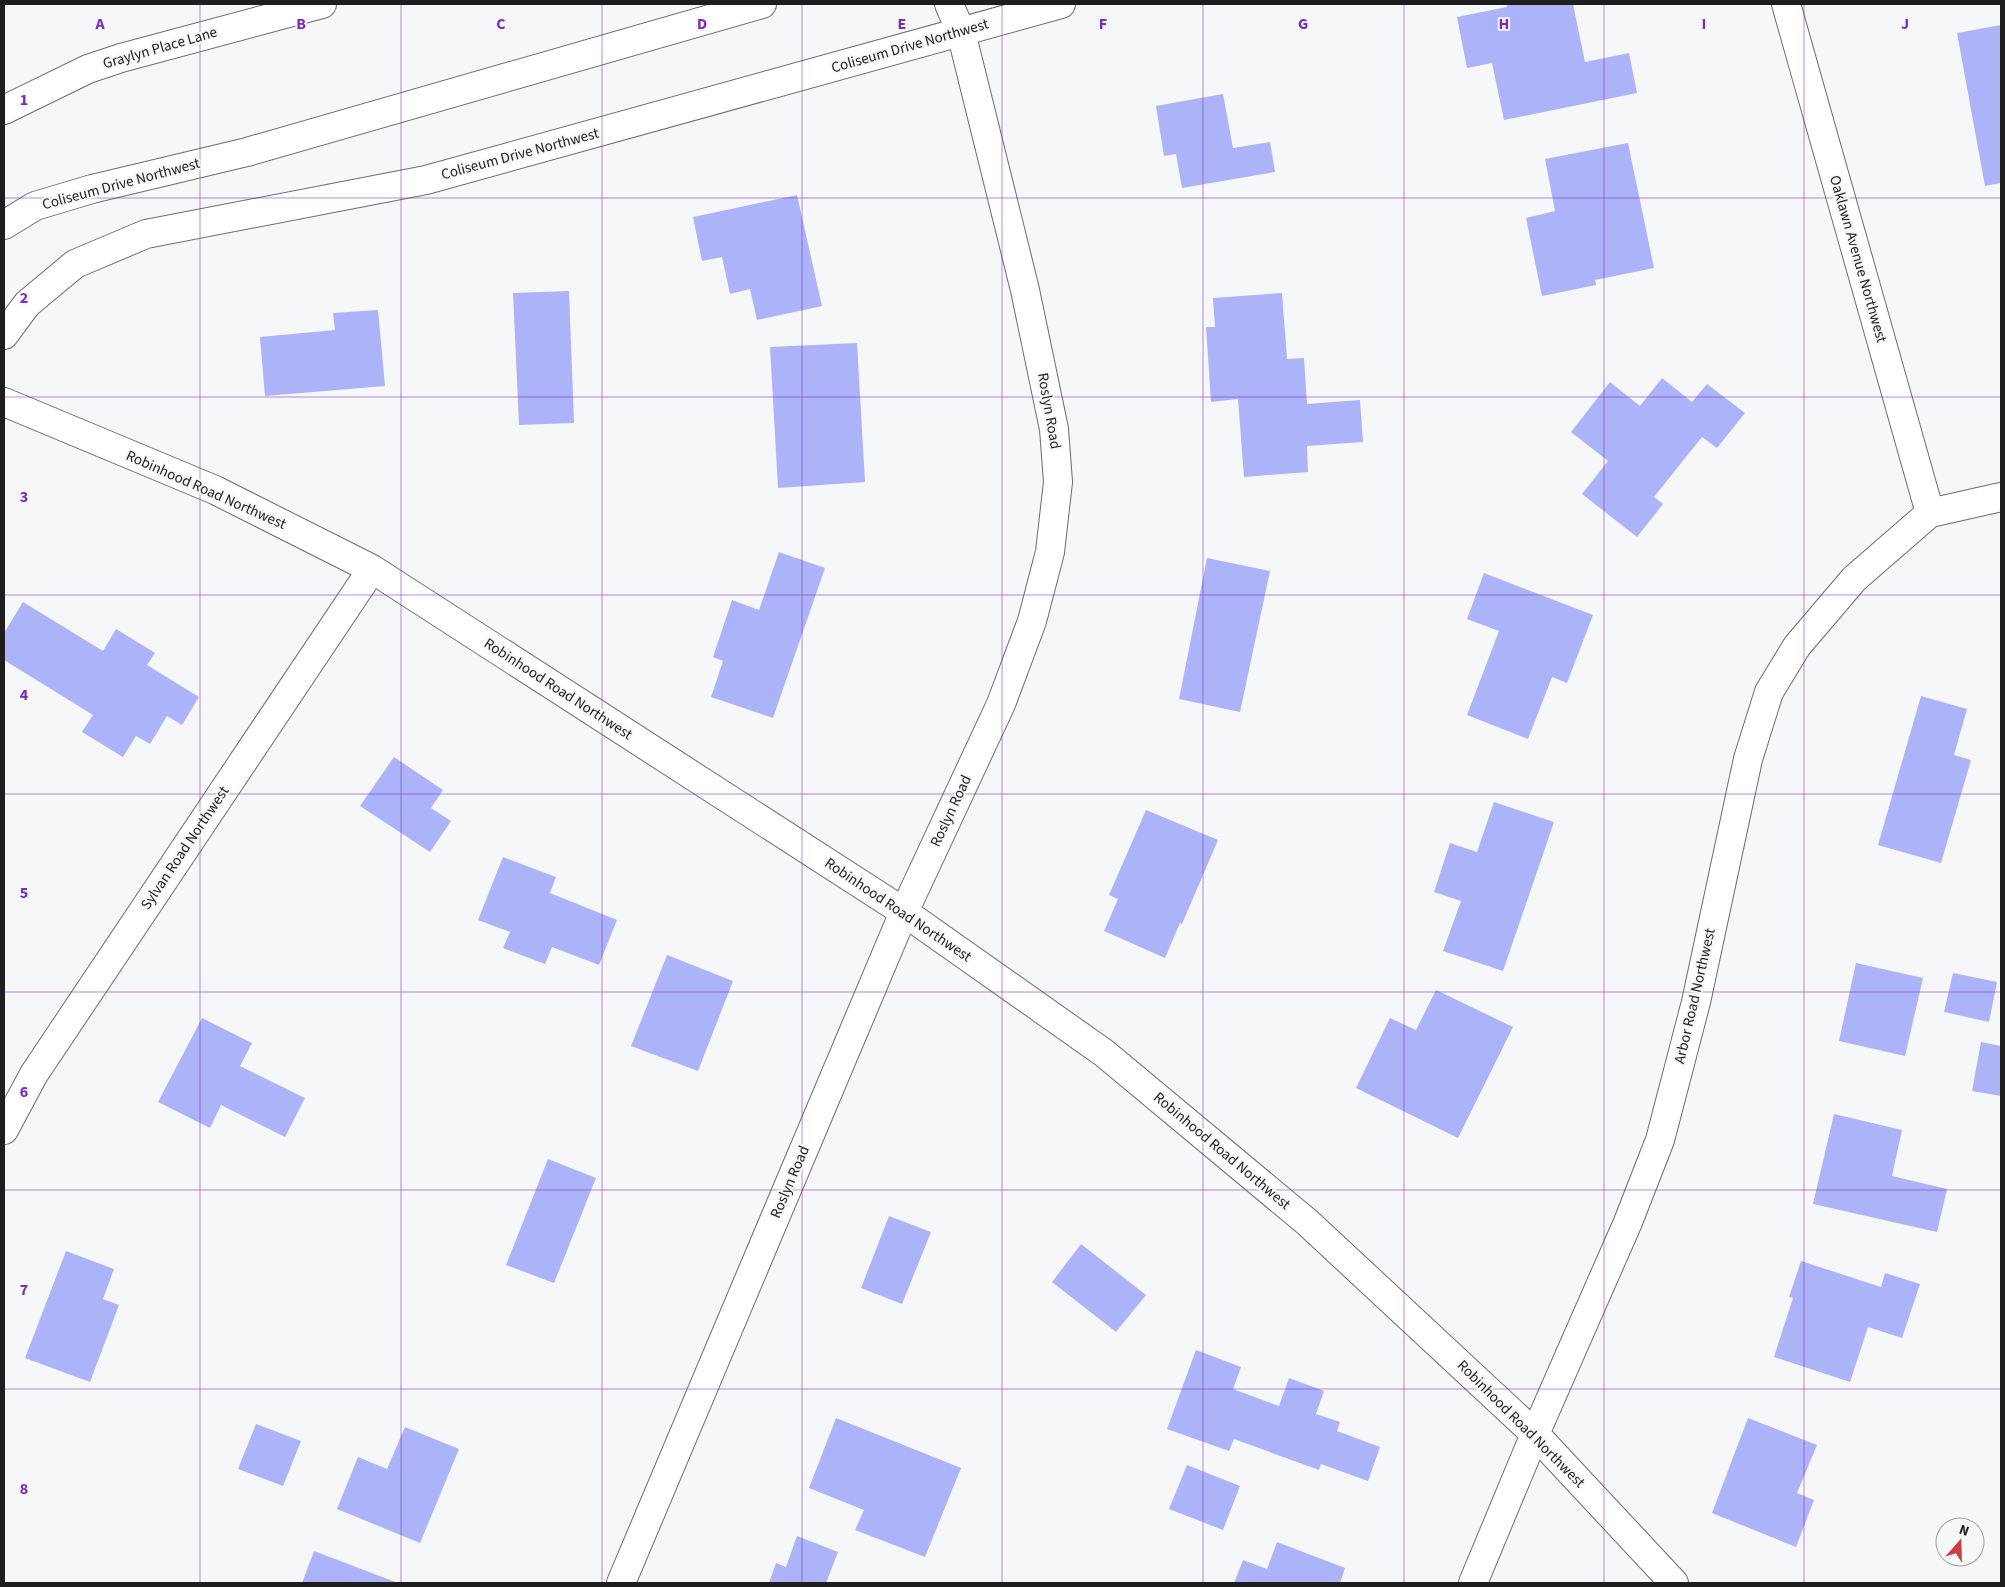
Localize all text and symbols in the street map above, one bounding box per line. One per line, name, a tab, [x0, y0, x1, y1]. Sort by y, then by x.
text: A	[94, 13, 105, 35]
text: B	[296, 13, 306, 35]
text: C	[496, 13, 506, 35]
text: D	[697, 13, 707, 35]
text: E	[898, 13, 906, 35]
text: F	[1099, 13, 1107, 35]
text: G	[1298, 13, 1308, 35]
text: H	[1499, 13, 1509, 35]
text: I	[1702, 13, 1706, 35]
text: J	[1901, 13, 1909, 35]
street label: Coliseum Drive Northwest	[829, 14, 991, 78]
street label: Graylyn Place Lane	[100, 22, 220, 74]
text: 1	[20, 89, 28, 111]
street label: Coliseum Drive Northwest	[439, 123, 601, 185]
street label: Coliseum Drive Northwest	[40, 153, 202, 215]
street label: Oaklawn Avenue Northwest	[1824, 173, 1892, 345]
text: 2	[20, 287, 28, 309]
street label: Roslyn Road	[1032, 371, 1066, 451]
street label: Robinhood Road Northwest	[123, 445, 289, 535]
text: 3	[20, 486, 28, 508]
street label: Robinhood Road Northwest	[480, 633, 636, 745]
text: 4	[20, 684, 29, 706]
street label: Roslyn Road	[925, 772, 977, 850]
street label: Sylvan Road Northwest	[136, 782, 234, 914]
street label: Robinhood Road Northwest	[820, 853, 976, 967]
text: 5	[20, 882, 28, 904]
street label: Arbor Road Northwest	[1669, 926, 1721, 1066]
text: 6	[20, 1081, 28, 1103]
street label: Robinhood Road Northwest	[1149, 1087, 1295, 1215]
street label: Roslyn Road	[765, 1142, 815, 1222]
text: 7	[20, 1279, 28, 1301]
street label: Robinhood Road Northwest	[1452, 1355, 1590, 1493]
text: 8	[20, 1478, 28, 1500]
north arrow	[1935, 1517, 1985, 1567]
text: N	[1956, 1520, 1972, 1542]

